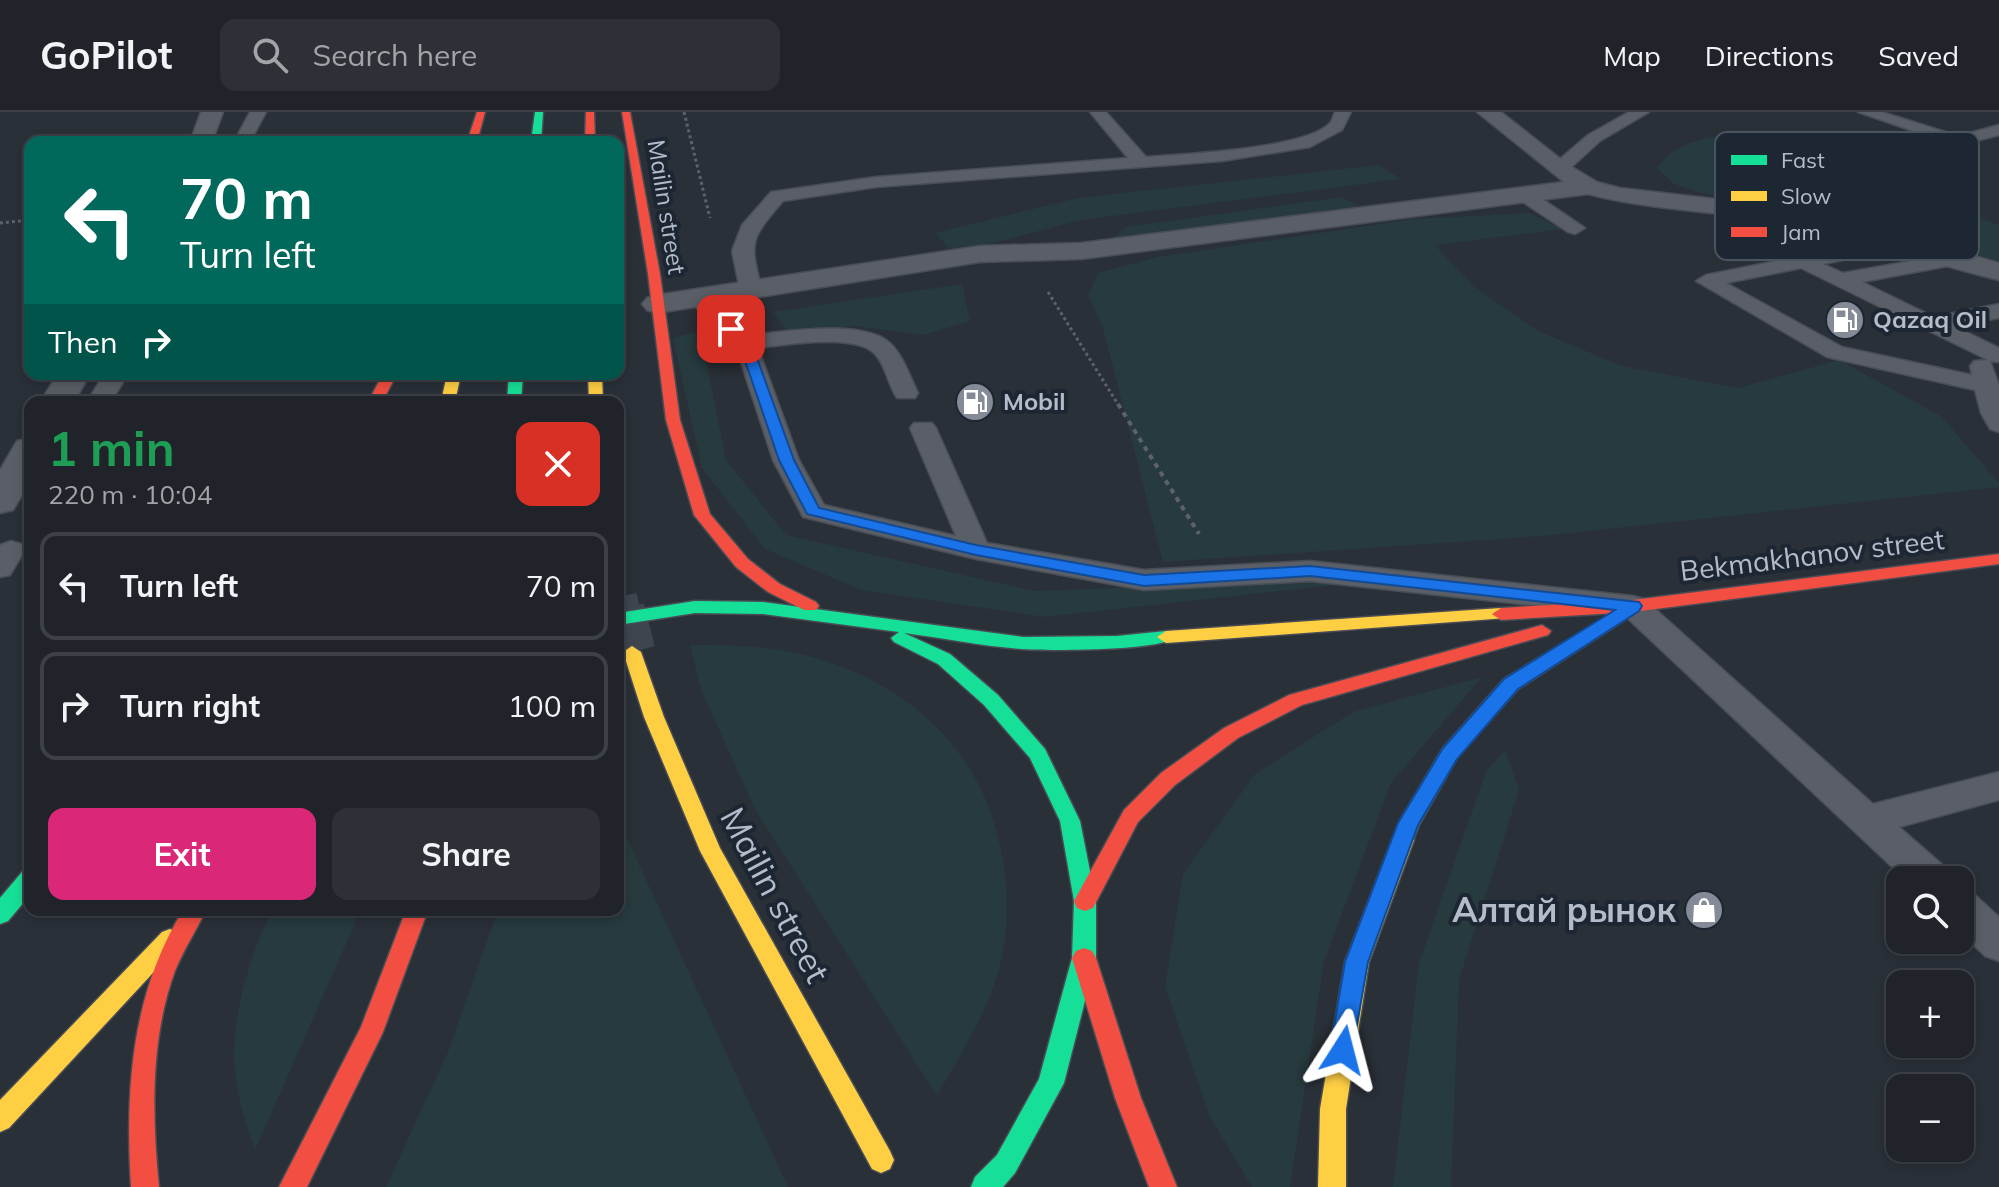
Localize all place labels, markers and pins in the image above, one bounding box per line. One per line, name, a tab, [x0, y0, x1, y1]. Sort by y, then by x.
pin	[697, 295, 765, 363]
fuel station icon: Qazaq Oil	[1824, 299, 1866, 341]
place label: Qazaq Oil	[1873, 304, 1987, 334]
fuel station icon: Mobil	[954, 381, 996, 423]
place label: Mobil	[1003, 386, 1066, 416]
place label: Алтай рынок	[1452, 888, 1677, 931]
shop icon: Алтай рынок	[1683, 889, 1725, 931]

